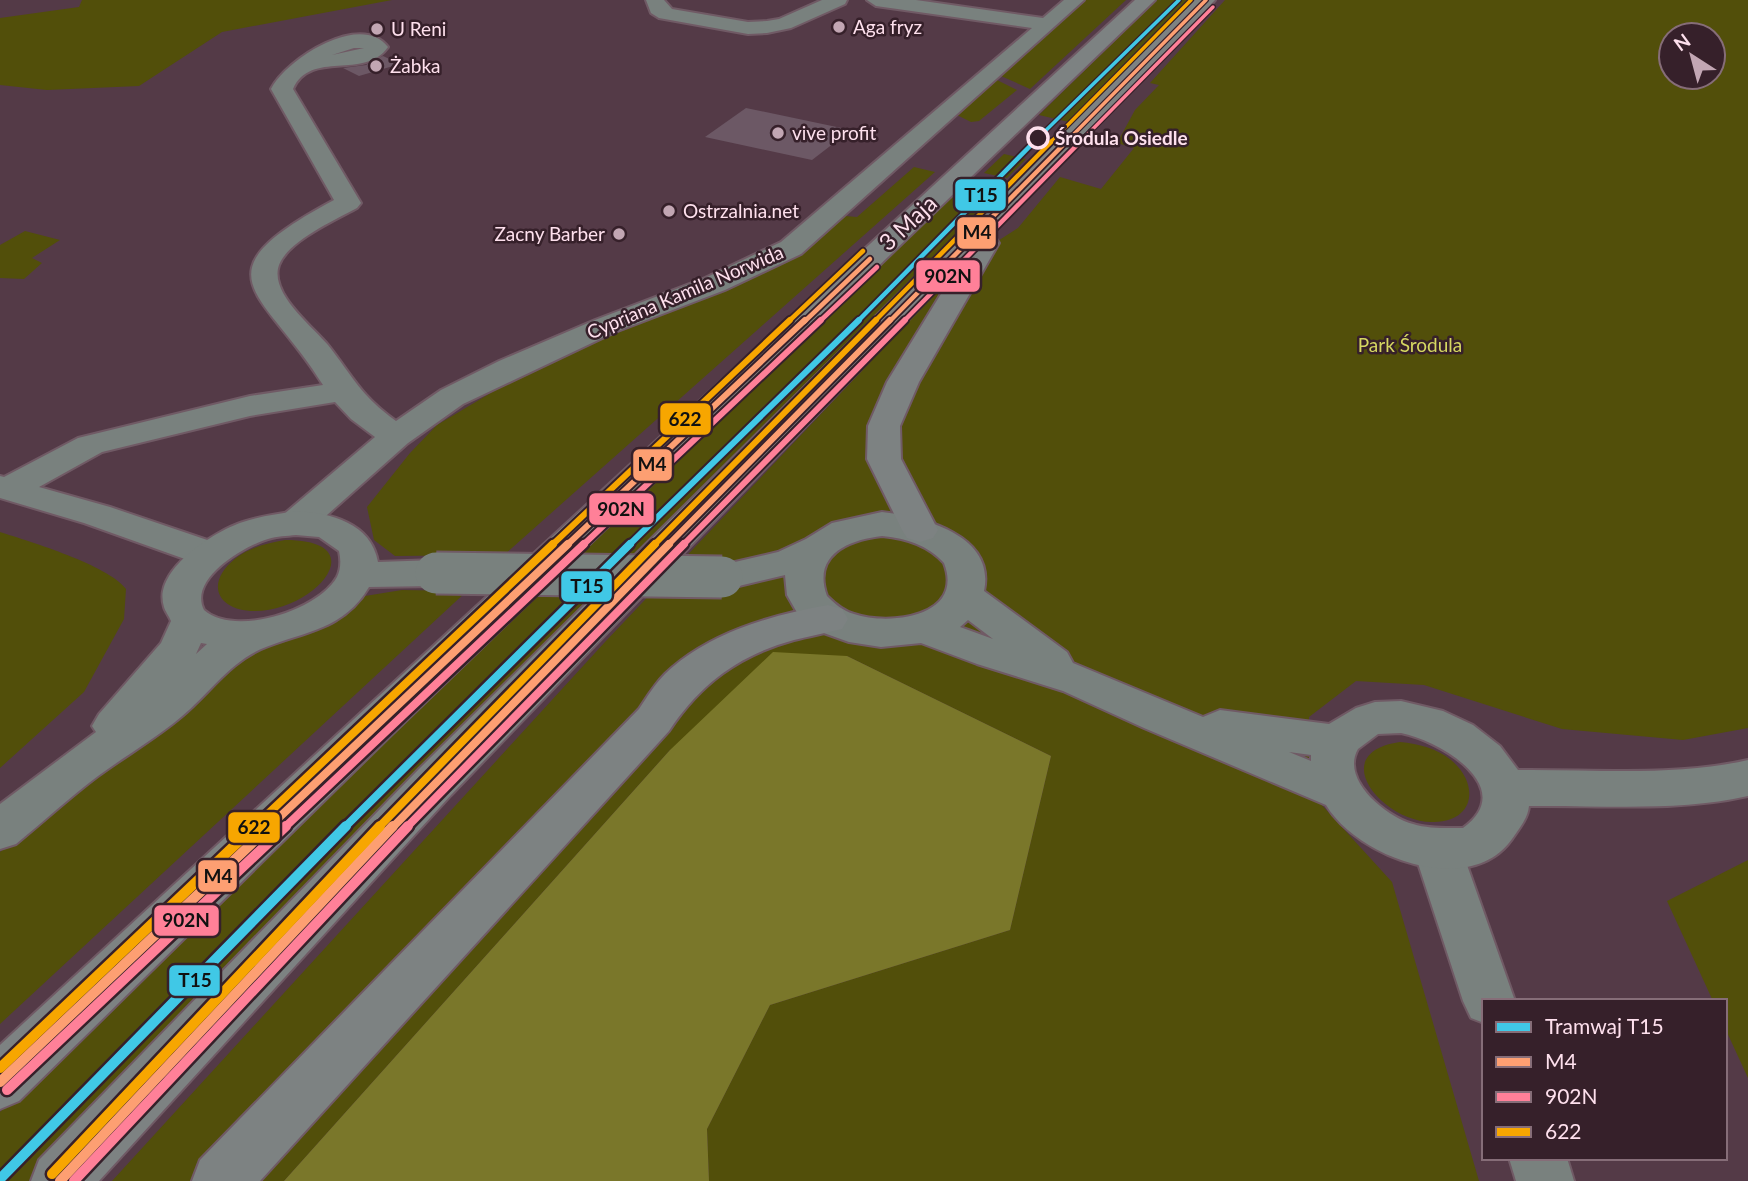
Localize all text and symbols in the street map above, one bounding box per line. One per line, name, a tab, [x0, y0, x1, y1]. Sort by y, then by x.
place label: Aga fryz	[853, 15, 922, 38]
place label: U Reni	[391, 17, 446, 40]
marker: Aga fryz	[831, 19, 847, 35]
marker: U Reni	[369, 21, 385, 37]
north arrow	[1657, 21, 1727, 91]
text: N	[1669, 28, 1694, 55]
place label: Żabka	[390, 54, 441, 77]
marker: Żabka	[368, 58, 384, 74]
place label: vive profit	[792, 121, 876, 144]
marker: vive profit	[770, 125, 786, 141]
place label: Środula Osiedle	[1055, 126, 1188, 149]
marker: Środula Osiedle	[1027, 127, 1049, 149]
line badge: T15	[954, 178, 1007, 212]
text: T15	[964, 183, 998, 206]
street label: 3 Maja	[873, 189, 942, 256]
place label: Ostrzalnia.net	[683, 199, 799, 222]
marker: Ostrzalnia.net	[661, 203, 677, 219]
line badge: M4	[956, 216, 997, 250]
text: M4	[963, 220, 991, 243]
place label: Zacny Barber	[494, 222, 605, 245]
marker: Zacny Barber	[611, 226, 627, 242]
street label: Cypriana Kamila Norwida	[583, 240, 786, 343]
line badge: 902N	[915, 259, 981, 293]
text: 902N	[924, 264, 972, 287]
park label: Park Środula	[1358, 333, 1462, 356]
line badge: 622	[659, 402, 712, 436]
text: 622	[668, 407, 702, 430]
line badge: M4	[632, 448, 673, 482]
text: M4	[638, 452, 666, 475]
line badge: 902N	[588, 492, 655, 526]
text: 902N	[597, 497, 645, 520]
line badge: T15	[560, 570, 613, 603]
text: T15	[570, 574, 604, 597]
line badge: 622	[227, 811, 281, 844]
text: 622	[237, 815, 271, 838]
line badge: M4	[197, 859, 238, 893]
text: M4	[204, 864, 232, 887]
line badge: 902N	[153, 904, 220, 937]
text: 902N	[162, 908, 210, 931]
line badge: T15	[168, 964, 221, 997]
text: T15	[178, 968, 212, 991]
legend	[1482, 999, 1727, 1160]
text: Tramwaj T15	[1545, 1013, 1664, 1038]
text: M4	[1545, 1048, 1577, 1073]
text: 902N	[1545, 1083, 1598, 1108]
text: 622	[1545, 1118, 1582, 1143]

